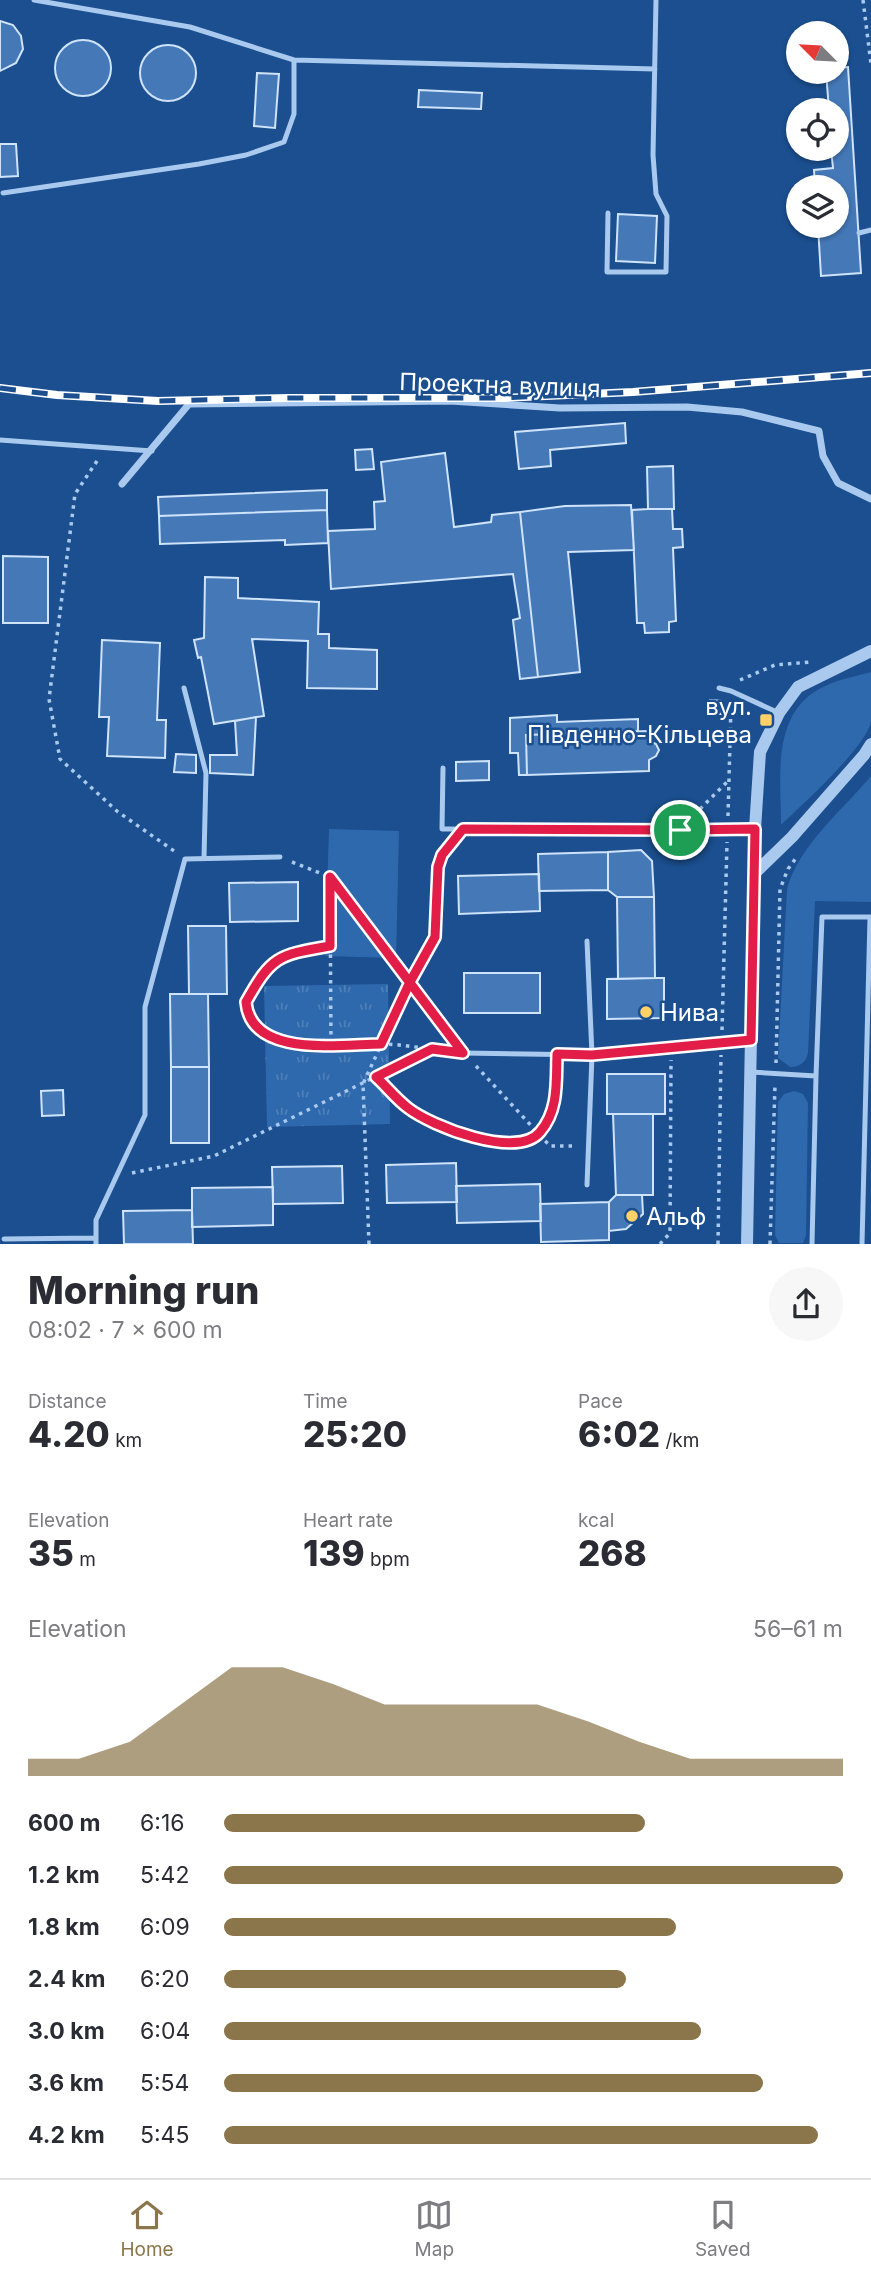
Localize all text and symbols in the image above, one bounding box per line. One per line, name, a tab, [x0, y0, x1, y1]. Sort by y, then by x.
north arrow	[786, 21, 849, 84]
map controls	[786, 21, 849, 238]
button: locate	[786, 98, 849, 161]
button: layers	[786, 175, 849, 238]
street label: Проектна вулиця	[399, 367, 601, 403]
place label: вул. Південно-Кільцева	[527, 692, 752, 749]
marker: вул. Південно-Кільцева	[758, 712, 774, 728]
pin	[650, 800, 710, 860]
icon: arrive	[661, 811, 699, 849]
place label: Нива	[660, 998, 719, 1027]
marker: Нива	[638, 1004, 654, 1020]
place label: Альф	[646, 1202, 706, 1231]
marker: Альф	[624, 1208, 640, 1224]
text: Morning run	[28, 1267, 259, 1313]
button: share	[769, 1267, 843, 1341]
text: 08:02 · 7 × 600 m	[28, 1316, 223, 1344]
text: Distance	[28, 1390, 106, 1413]
text: Time	[303, 1390, 348, 1413]
text: Pace	[578, 1390, 623, 1413]
text: 4.20	[28, 1413, 110, 1455]
text: 25:20	[303, 1413, 407, 1455]
text: 6:02	[578, 1413, 660, 1455]
text: km	[110, 1429, 142, 1452]
text: /km	[660, 1429, 699, 1452]
text: Elevation	[28, 1509, 109, 1532]
text: Heart rate	[303, 1509, 393, 1532]
text: kcal	[578, 1509, 614, 1532]
text: 35	[28, 1532, 74, 1574]
text: 139	[303, 1532, 365, 1574]
text: 268	[578, 1532, 647, 1574]
text: m	[74, 1548, 96, 1571]
text: bpm	[365, 1548, 410, 1571]
text: Elevation	[28, 1615, 127, 1643]
text: 56–61 m	[753, 1615, 843, 1643]
text: 600 m	[28, 1809, 100, 1837]
text: 6:16	[140, 1809, 185, 1837]
text: 1.2 km	[28, 1861, 100, 1889]
text: 5:42	[140, 1861, 190, 1889]
text: 1.8 km	[28, 1913, 100, 1941]
text: 6:09	[140, 1913, 190, 1941]
text: 2.4 km	[28, 1965, 106, 1993]
text: 6:20	[140, 1965, 189, 1993]
text: 3.0 km	[28, 2017, 105, 2045]
text: 6:04	[140, 2017, 190, 2045]
text: 3.6 km	[28, 2069, 104, 2097]
text: 5:54	[140, 2069, 189, 2097]
text: 4.2 km	[28, 2121, 105, 2149]
text: 5:45	[140, 2121, 189, 2149]
tab: Home	[120, 2196, 174, 2261]
tab: Map	[415, 2196, 454, 2261]
tab: Saved	[695, 2196, 751, 2261]

